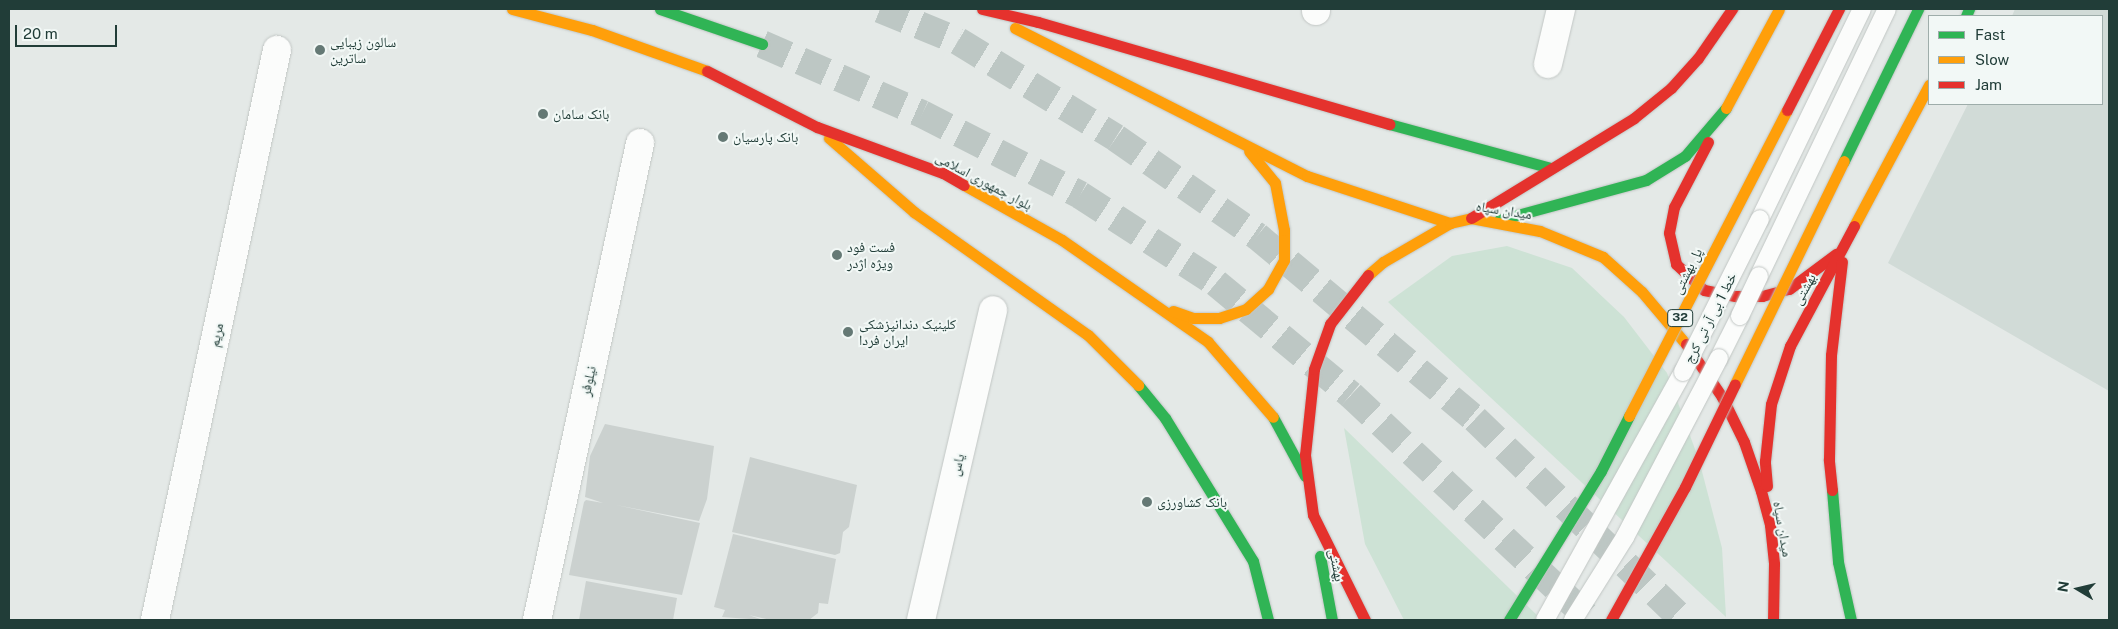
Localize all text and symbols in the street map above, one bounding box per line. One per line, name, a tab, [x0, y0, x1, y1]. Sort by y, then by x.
scale bar	[18, 15, 120, 47]
legend	[1928, 15, 2103, 105]
text: 20 m	[23, 25, 58, 42]
text: Fast	[1975, 26, 2005, 43]
place label: سالون زیبایی ساترین	[330, 34, 396, 66]
marker: سالون زیبایی ساترین	[314, 44, 326, 56]
text: Slow	[1975, 51, 2009, 68]
text: Jam	[1975, 76, 2002, 93]
place label: بانک سامان	[553, 106, 609, 122]
marker: بانک سامان	[537, 108, 549, 120]
place label: بانک پارسیان	[733, 129, 798, 145]
marker: بانک پارسیان	[717, 131, 729, 143]
street label: بلوار جمهوری اسلامی	[933, 148, 1035, 214]
street label: میدان سپاه	[1475, 197, 1533, 223]
place label: فست فود ویژه اژدر	[847, 239, 895, 272]
street label: پل بهشتی	[1668, 245, 1706, 297]
marker: فست فود ویژه اژدر	[831, 249, 843, 261]
street label: خط 1 بی آر تی کرج	[1680, 270, 1740, 366]
street label: بهشتى	[1789, 270, 1819, 308]
road number: 32	[1666, 308, 1694, 328]
place label: کلینیک دندانپزشکی ایران فردا	[859, 316, 956, 348]
street label: مریم	[205, 321, 227, 349]
marker: کلینیک دندانپزشکی ایران فردا	[841, 325, 855, 339]
street label: نیلوفر	[577, 364, 599, 398]
street label: یاس	[946, 452, 968, 478]
place label: بانک کشاورزی	[1157, 494, 1227, 510]
marker: بانک کشاورزی	[1141, 496, 1153, 508]
street label: میدان سپاه	[1770, 500, 1796, 558]
street label: بهشتى	[1326, 547, 1348, 583]
north arrow	[2053, 564, 2103, 614]
text: N	[2054, 580, 2072, 593]

